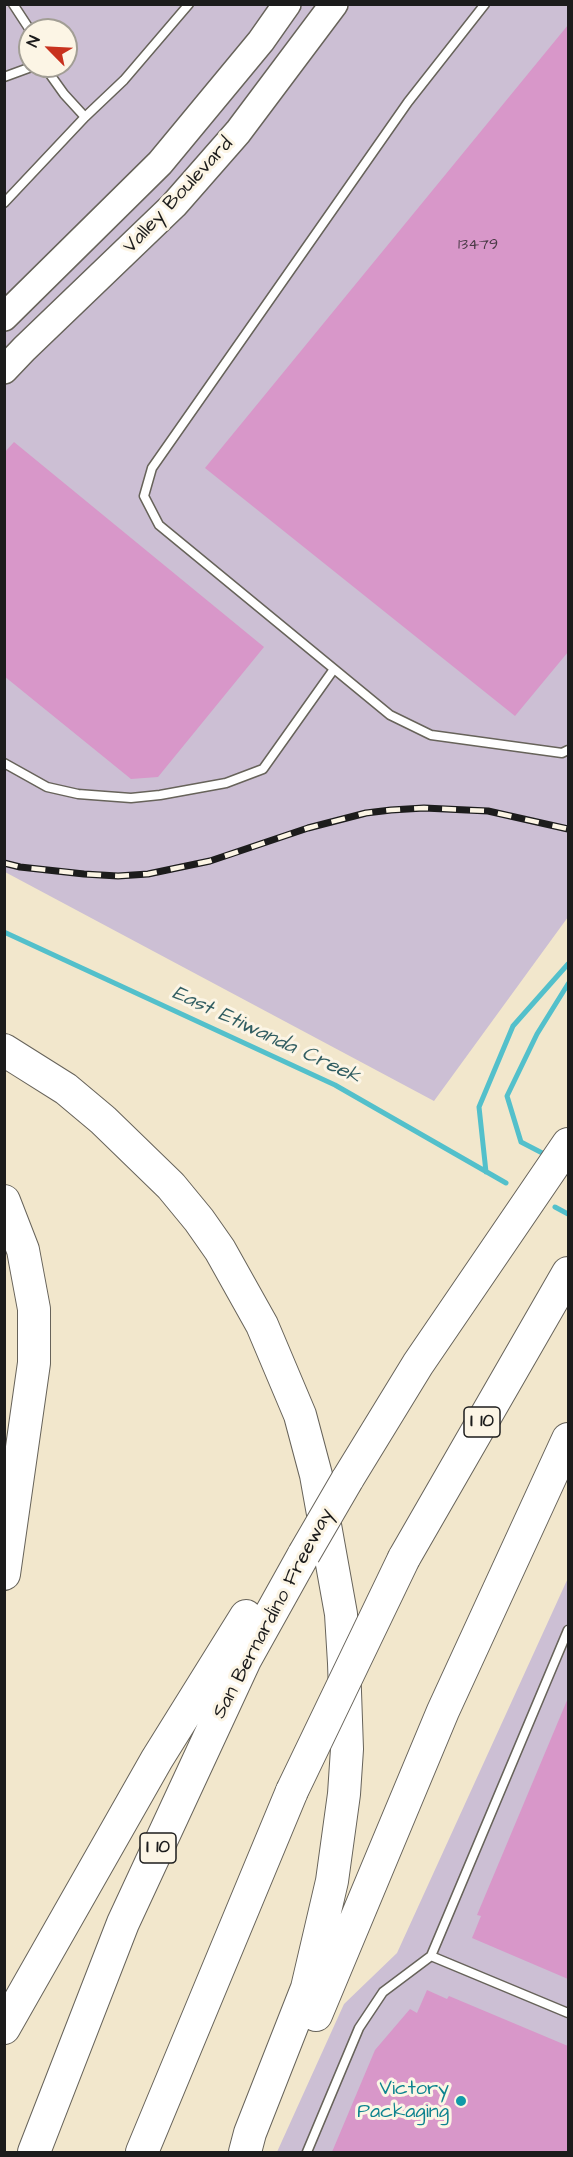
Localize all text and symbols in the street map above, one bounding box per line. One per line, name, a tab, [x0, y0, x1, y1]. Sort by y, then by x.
north arrow	[18, 18, 78, 78]
text: N	[21, 32, 45, 51]
street label: Valley Boulevard	[119, 133, 239, 259]
house number: 13479	[458, 236, 498, 256]
water label: East Etiwanda Creek	[168, 981, 364, 1091]
road number: I 10	[464, 1407, 500, 1437]
street label: San Bernardino Freeway	[208, 1505, 340, 1723]
road number: I 10	[140, 1833, 176, 1863]
place label: Victory Packaging	[357, 2078, 449, 2125]
marker: Victory Packaging	[454, 2094, 468, 2108]

